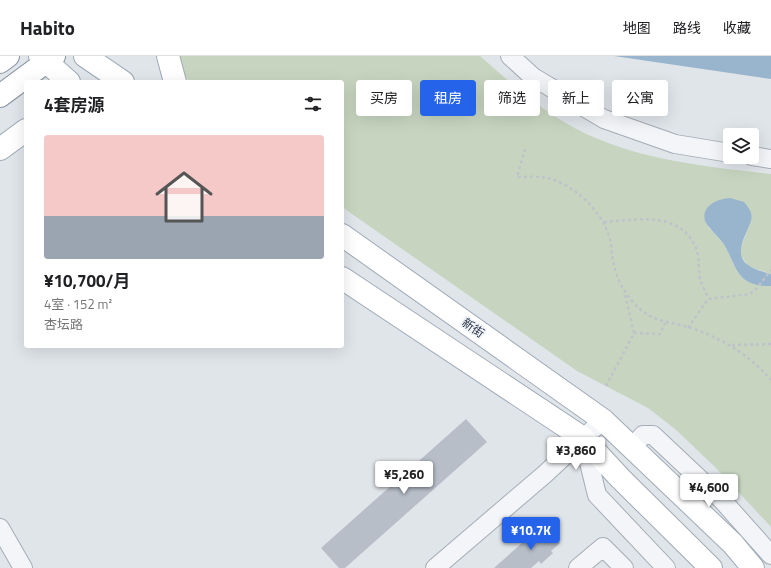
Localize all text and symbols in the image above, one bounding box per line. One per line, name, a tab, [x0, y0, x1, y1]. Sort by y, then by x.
text: Habito	[20, 13, 75, 42]
text: 地图	[623, 17, 651, 38]
text: 路线	[673, 17, 701, 38]
text: 收藏	[723, 17, 751, 38]
chip: 买房	[356, 80, 412, 116]
chip: 租房	[420, 80, 476, 116]
chip: 筛选	[484, 80, 540, 116]
chip: 新上	[548, 80, 604, 116]
chip: 公寓	[612, 80, 668, 116]
text: 4套房源	[44, 92, 105, 118]
icon: filters	[302, 93, 324, 115]
map controls	[723, 128, 759, 164]
button: layers	[723, 128, 759, 164]
icon: home	[148, 161, 220, 233]
text: ¥10,700/月	[44, 268, 131, 294]
text: 4室 · 152 m²	[44, 294, 112, 314]
street label: 新街	[458, 313, 489, 342]
text: 杏坛路	[44, 314, 83, 334]
pin: ¥3,860	[543, 437, 609, 471]
text: ¥3,860	[556, 440, 596, 460]
pin: ¥5,260	[371, 461, 437, 495]
text: ¥5,260	[384, 464, 424, 484]
pin: ¥4,600	[676, 474, 742, 508]
text: ¥4,600	[689, 477, 729, 497]
pin: ¥10.7K	[498, 517, 564, 551]
text: ¥10.7K	[511, 520, 551, 540]

